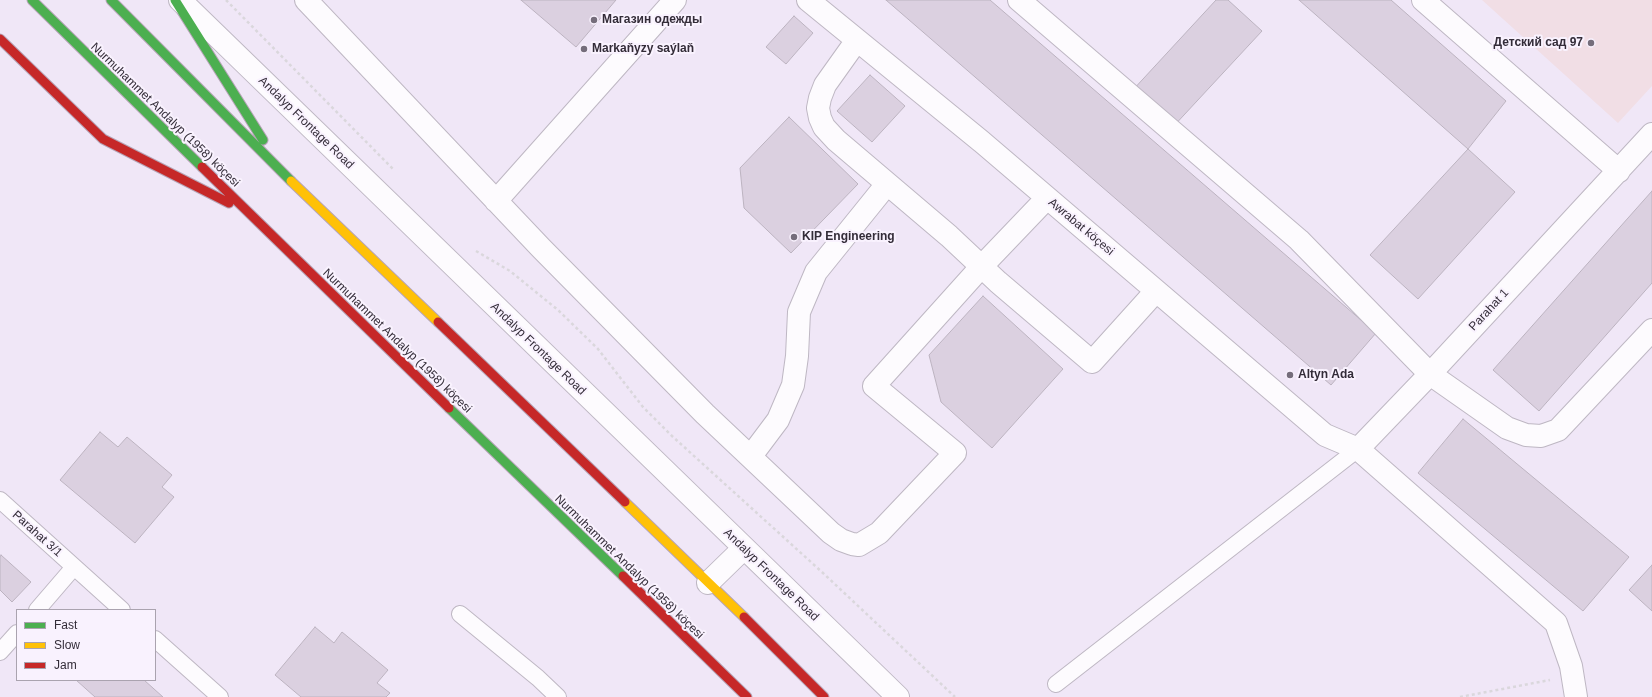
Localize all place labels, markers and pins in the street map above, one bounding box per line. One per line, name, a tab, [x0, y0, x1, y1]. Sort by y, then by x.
place label: Магазин одежды	[602, 13, 702, 27]
marker: Магазин одежды	[589, 15, 599, 25]
place label: Детский сад 97	[1494, 36, 1583, 50]
marker: Детский сад 97	[1586, 38, 1596, 48]
place label: Markaňyzy saýlaň	[592, 42, 694, 56]
marker: Markaňyzy saýlaň	[579, 44, 589, 54]
place label: KIP Engineering	[802, 230, 895, 244]
marker: KIP Engineering	[789, 232, 799, 242]
place label: Altyn Ada	[1298, 368, 1354, 382]
marker: Altyn Ada	[1285, 370, 1295, 380]

